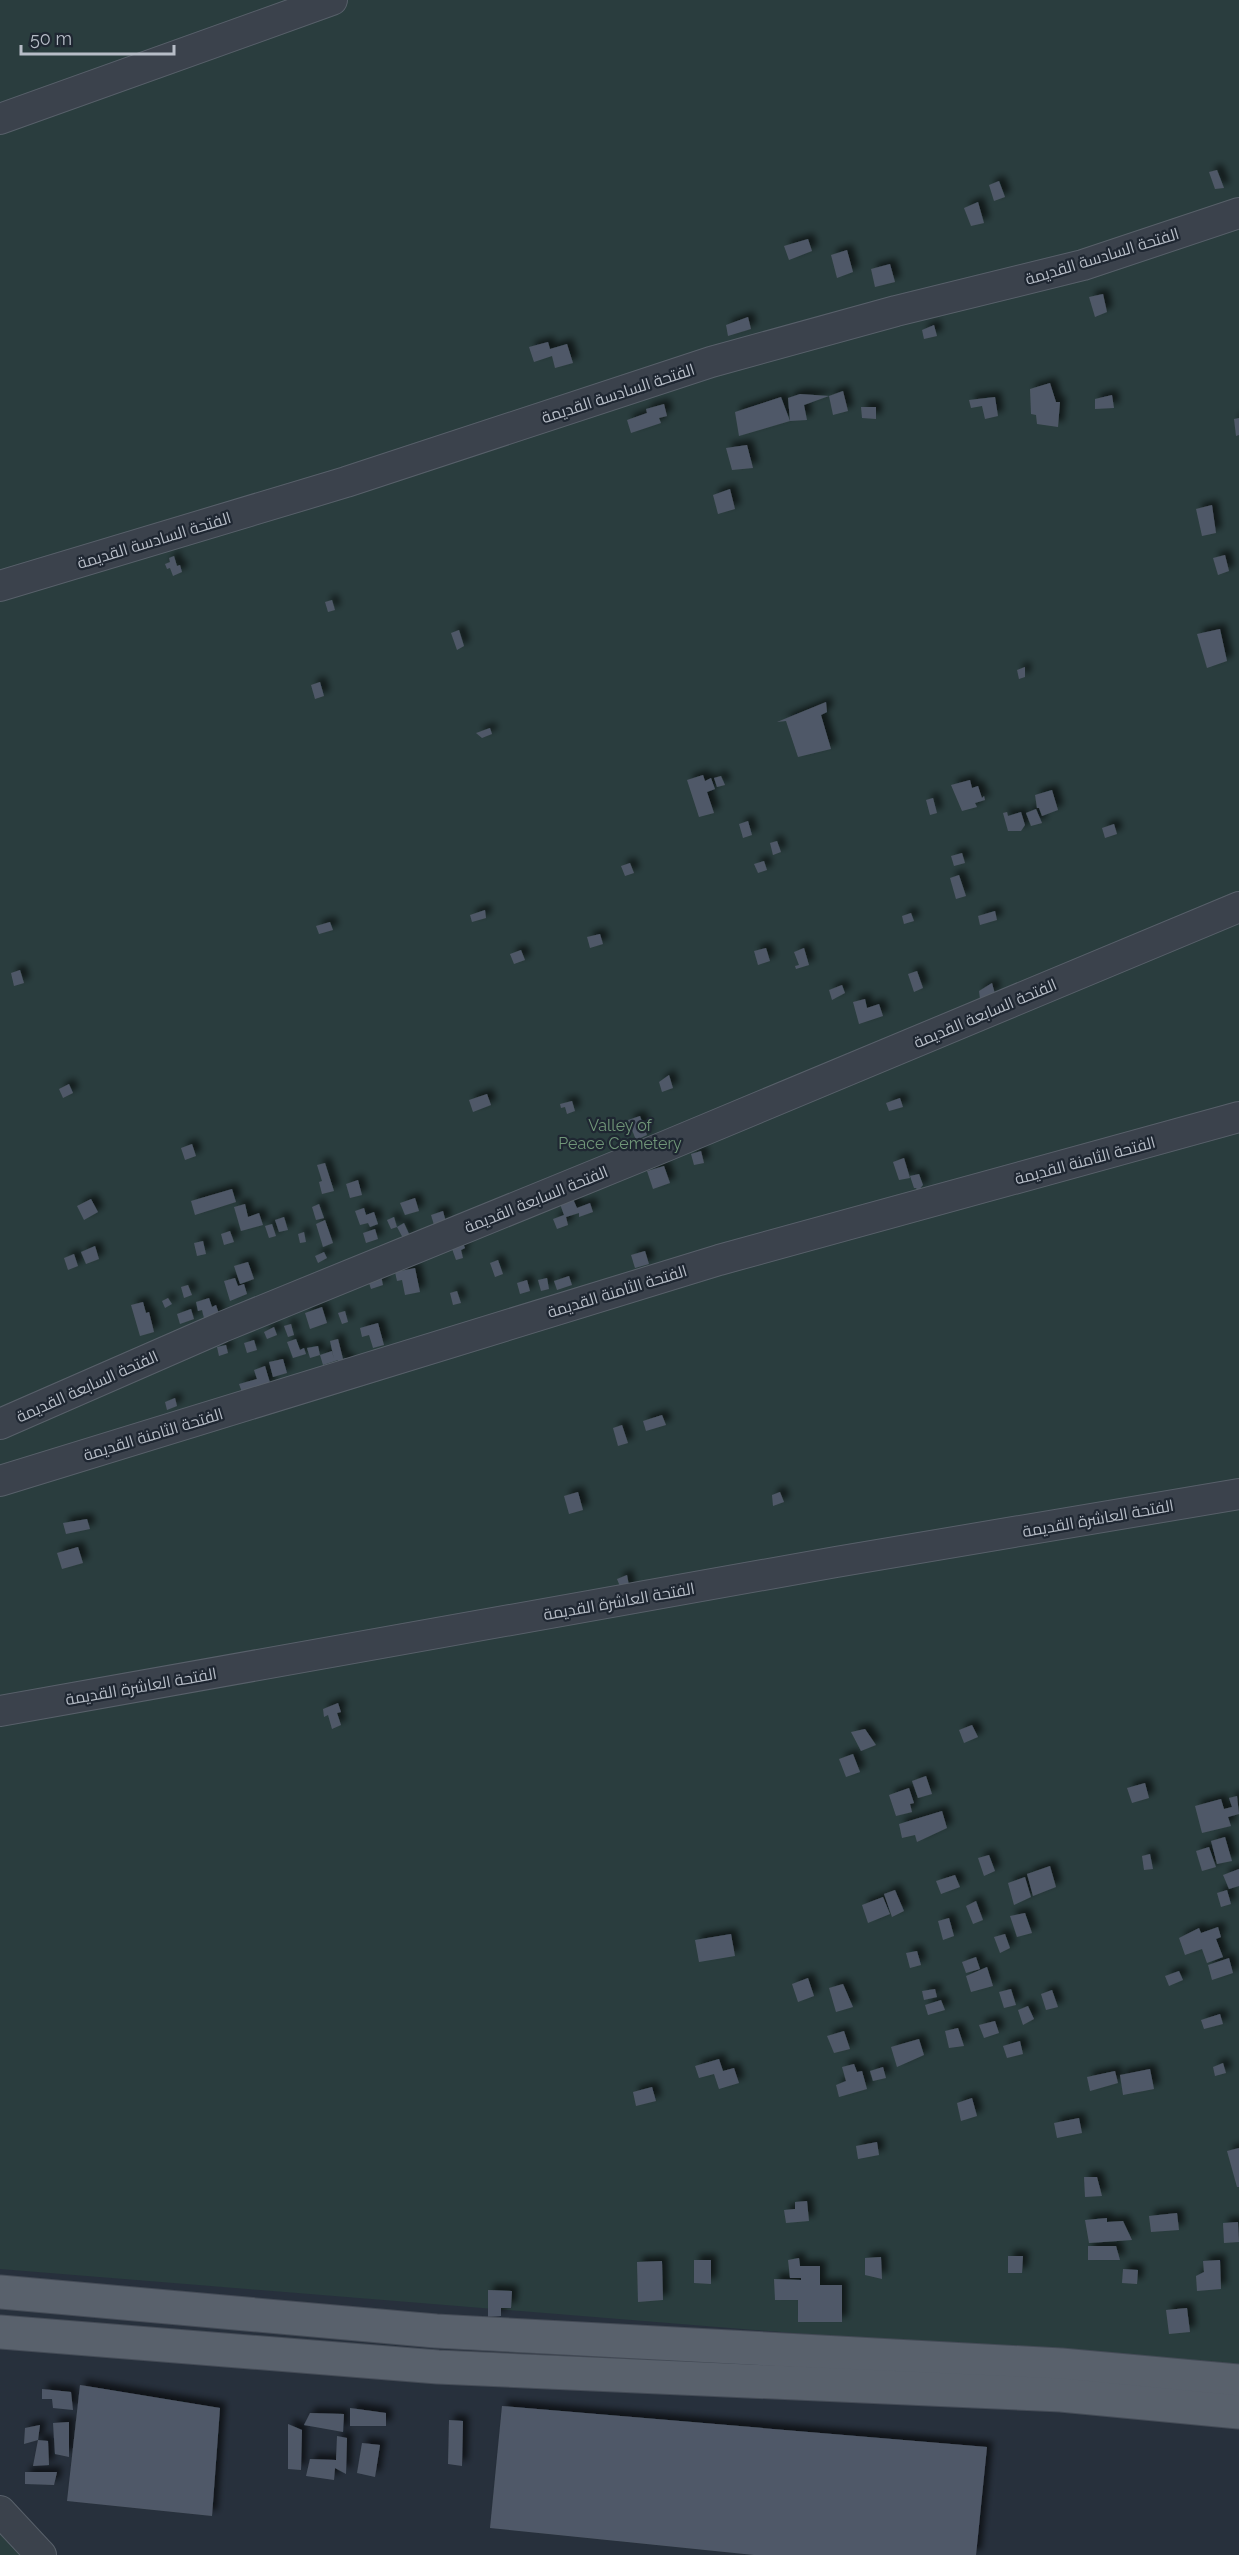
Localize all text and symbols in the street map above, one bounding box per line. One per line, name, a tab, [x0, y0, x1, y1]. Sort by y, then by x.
scale bar	[21, 18, 174, 56]
text: 50 m	[30, 28, 72, 49]
street label: الفتحة السادسة القديمة	[1023, 224, 1181, 289]
street label: الفتحة السادسة القديمة	[539, 360, 697, 427]
street label: الفتحة السادسة القديمة	[75, 508, 233, 573]
street label: الفتحة السابعة القديمة	[911, 975, 1060, 1052]
park label: Valley of Peace Cemetery	[558, 1116, 682, 1153]
street label: الفتحة الثامنة القديمة	[1013, 1133, 1158, 1188]
street label: الفتحة السابعة القديمة	[462, 1162, 611, 1237]
street label: الفتحة الثامنة القديمة	[545, 1261, 689, 1322]
street label: الفتحة السابعة القديمة	[13, 1347, 161, 1426]
street label: الفتحة الثامنة القديمة	[81, 1404, 225, 1465]
street label: الفتحة العاشرة القديمة	[1021, 1496, 1175, 1541]
street label: الفتحة العاشرة القديمة	[542, 1579, 696, 1624]
street label: الفتحة العاشرة القديمة	[64, 1664, 218, 1709]

